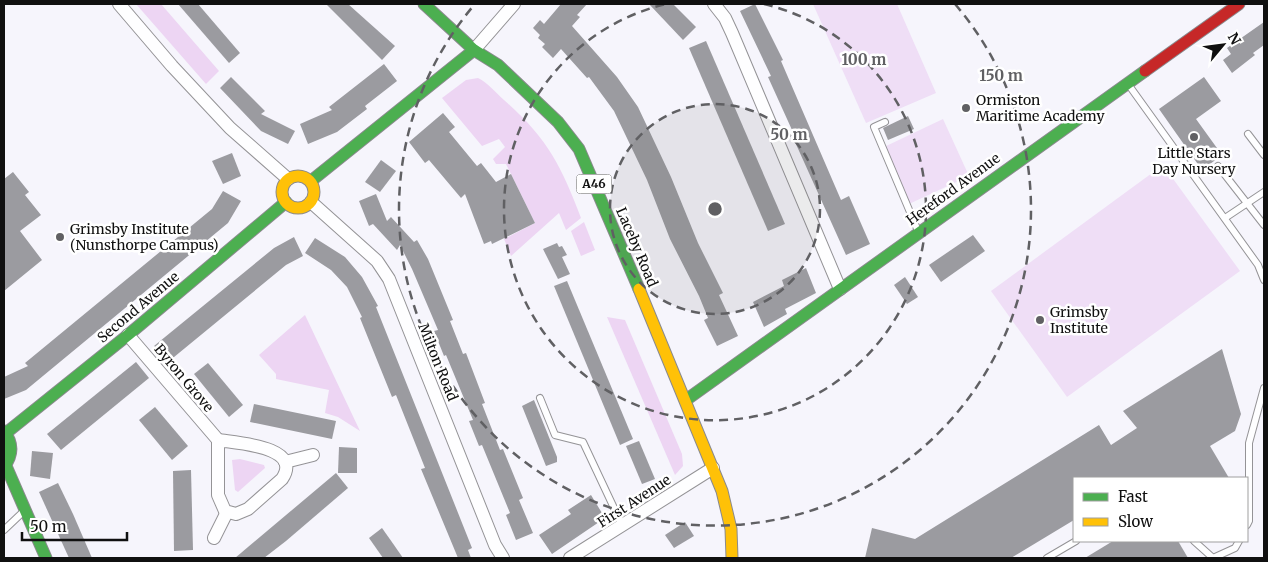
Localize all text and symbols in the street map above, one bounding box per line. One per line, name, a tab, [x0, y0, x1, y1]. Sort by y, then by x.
north arrow	[1198, 20, 1248, 70]
text: N	[1224, 29, 1245, 48]
text: 100 m	[842, 50, 886, 69]
text: 150 m	[979, 66, 1023, 85]
place label: Ormiston Maritime Academy	[976, 91, 1105, 125]
marker: Ormiston Maritime Academy	[960, 102, 972, 114]
text: 50 m	[770, 125, 808, 144]
marker: Little Stars Day Nursery	[1188, 131, 1200, 143]
place label: Little Stars Day Nursery	[1152, 144, 1237, 178]
street label: Hereford Avenue	[903, 149, 1003, 229]
road number: A46	[576, 174, 612, 193]
centre of rings	[706, 200, 724, 218]
street label: Laceby Road	[612, 205, 662, 290]
place label: Grimsby Institute (Nunsthorpe Campus)	[70, 220, 219, 254]
marker: Grimsby Institute (Nunsthorpe Campus)	[54, 231, 66, 243]
street label: Second Avenue	[93, 268, 183, 346]
place label: Grimsby Institute	[1050, 303, 1109, 337]
marker: Grimsby Institute	[1034, 314, 1046, 326]
street label: Milton Road	[414, 320, 462, 404]
street label: Byron Grove	[150, 340, 218, 416]
street label: First Avenue	[594, 471, 674, 531]
legend	[1073, 477, 1248, 542]
text: Fast	[1118, 487, 1148, 506]
scale bar	[22, 510, 128, 542]
text: Slow	[1118, 512, 1153, 531]
text: 50 m	[30, 517, 67, 536]

